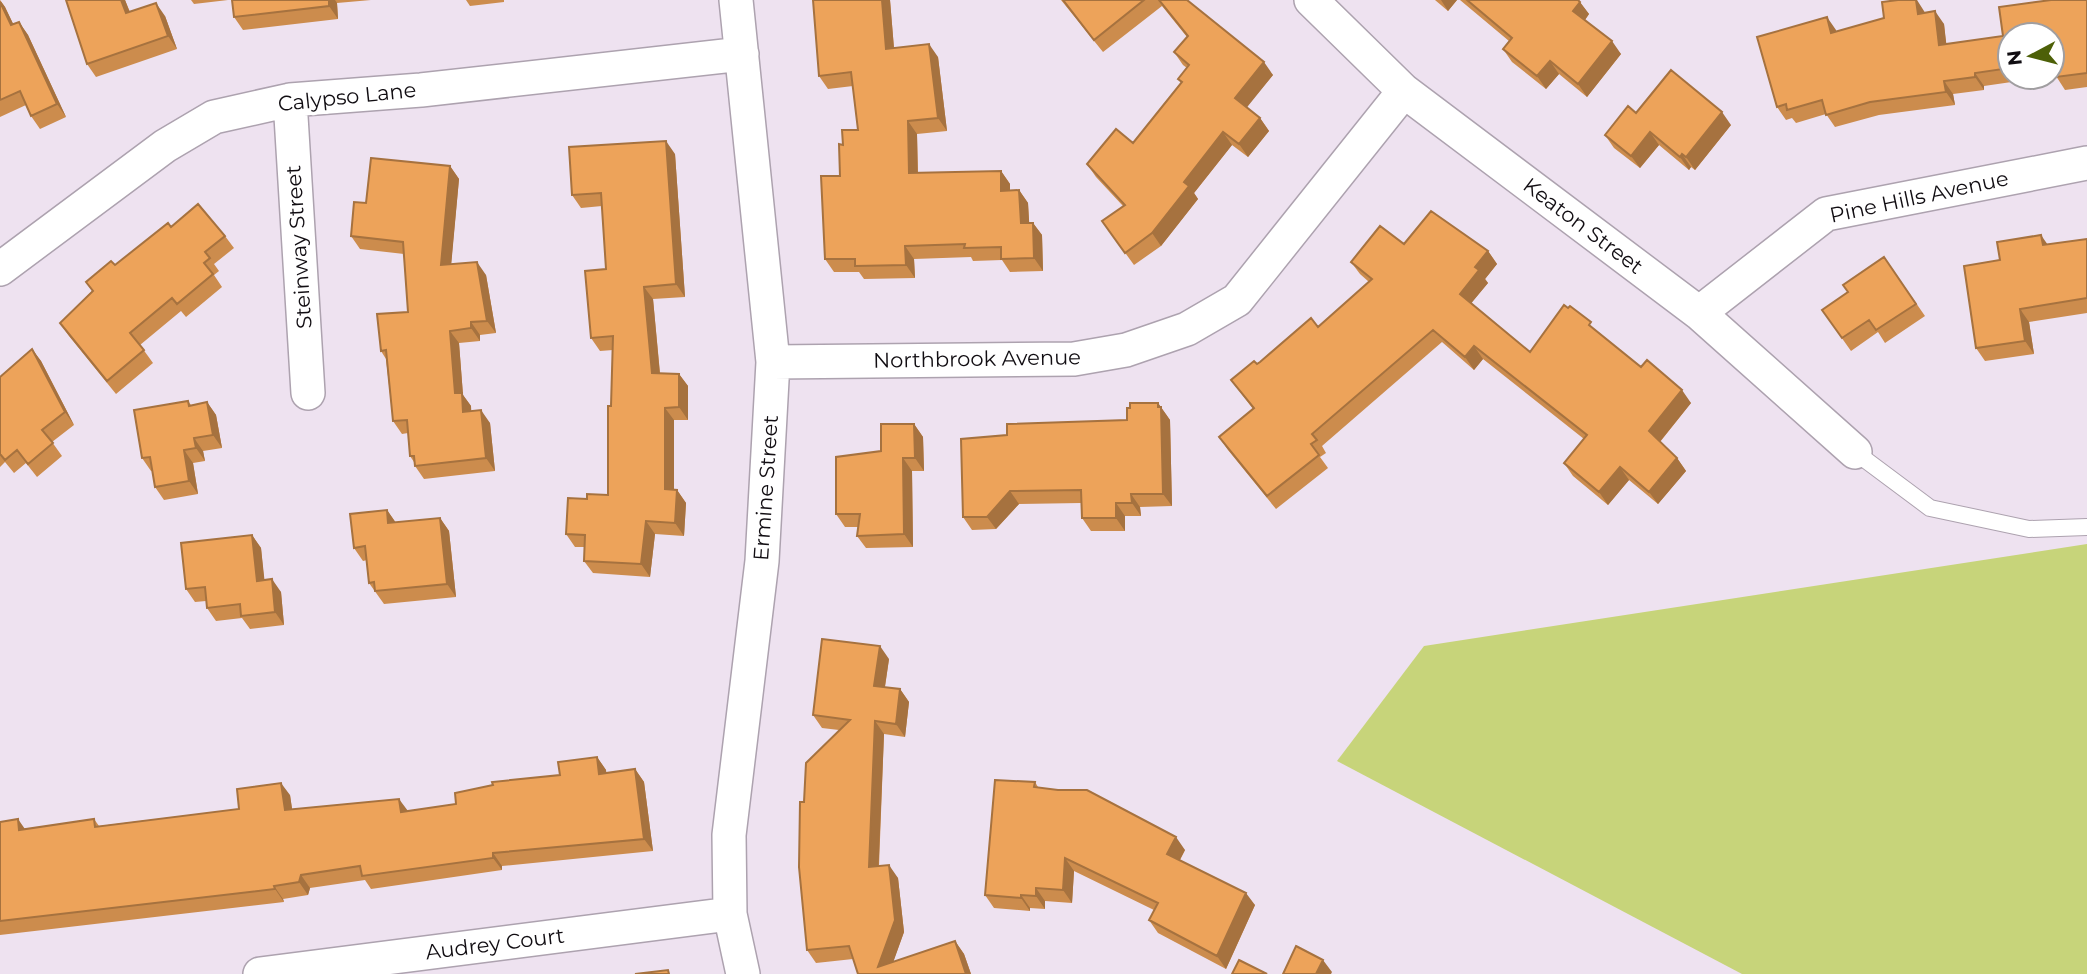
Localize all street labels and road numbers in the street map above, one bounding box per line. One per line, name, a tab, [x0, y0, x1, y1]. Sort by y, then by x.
street label: Calypso Lane	[277, 77, 417, 116]
street label: Steinway Street	[280, 164, 317, 330]
street label: Pine Hills Avenue	[1827, 165, 2011, 228]
street label: Keaton Street	[1518, 172, 1648, 279]
street label: Northbrook Avenue	[873, 344, 1081, 373]
street label: Ermine Street	[748, 414, 783, 562]
street label: Audrey Court	[424, 923, 566, 964]

